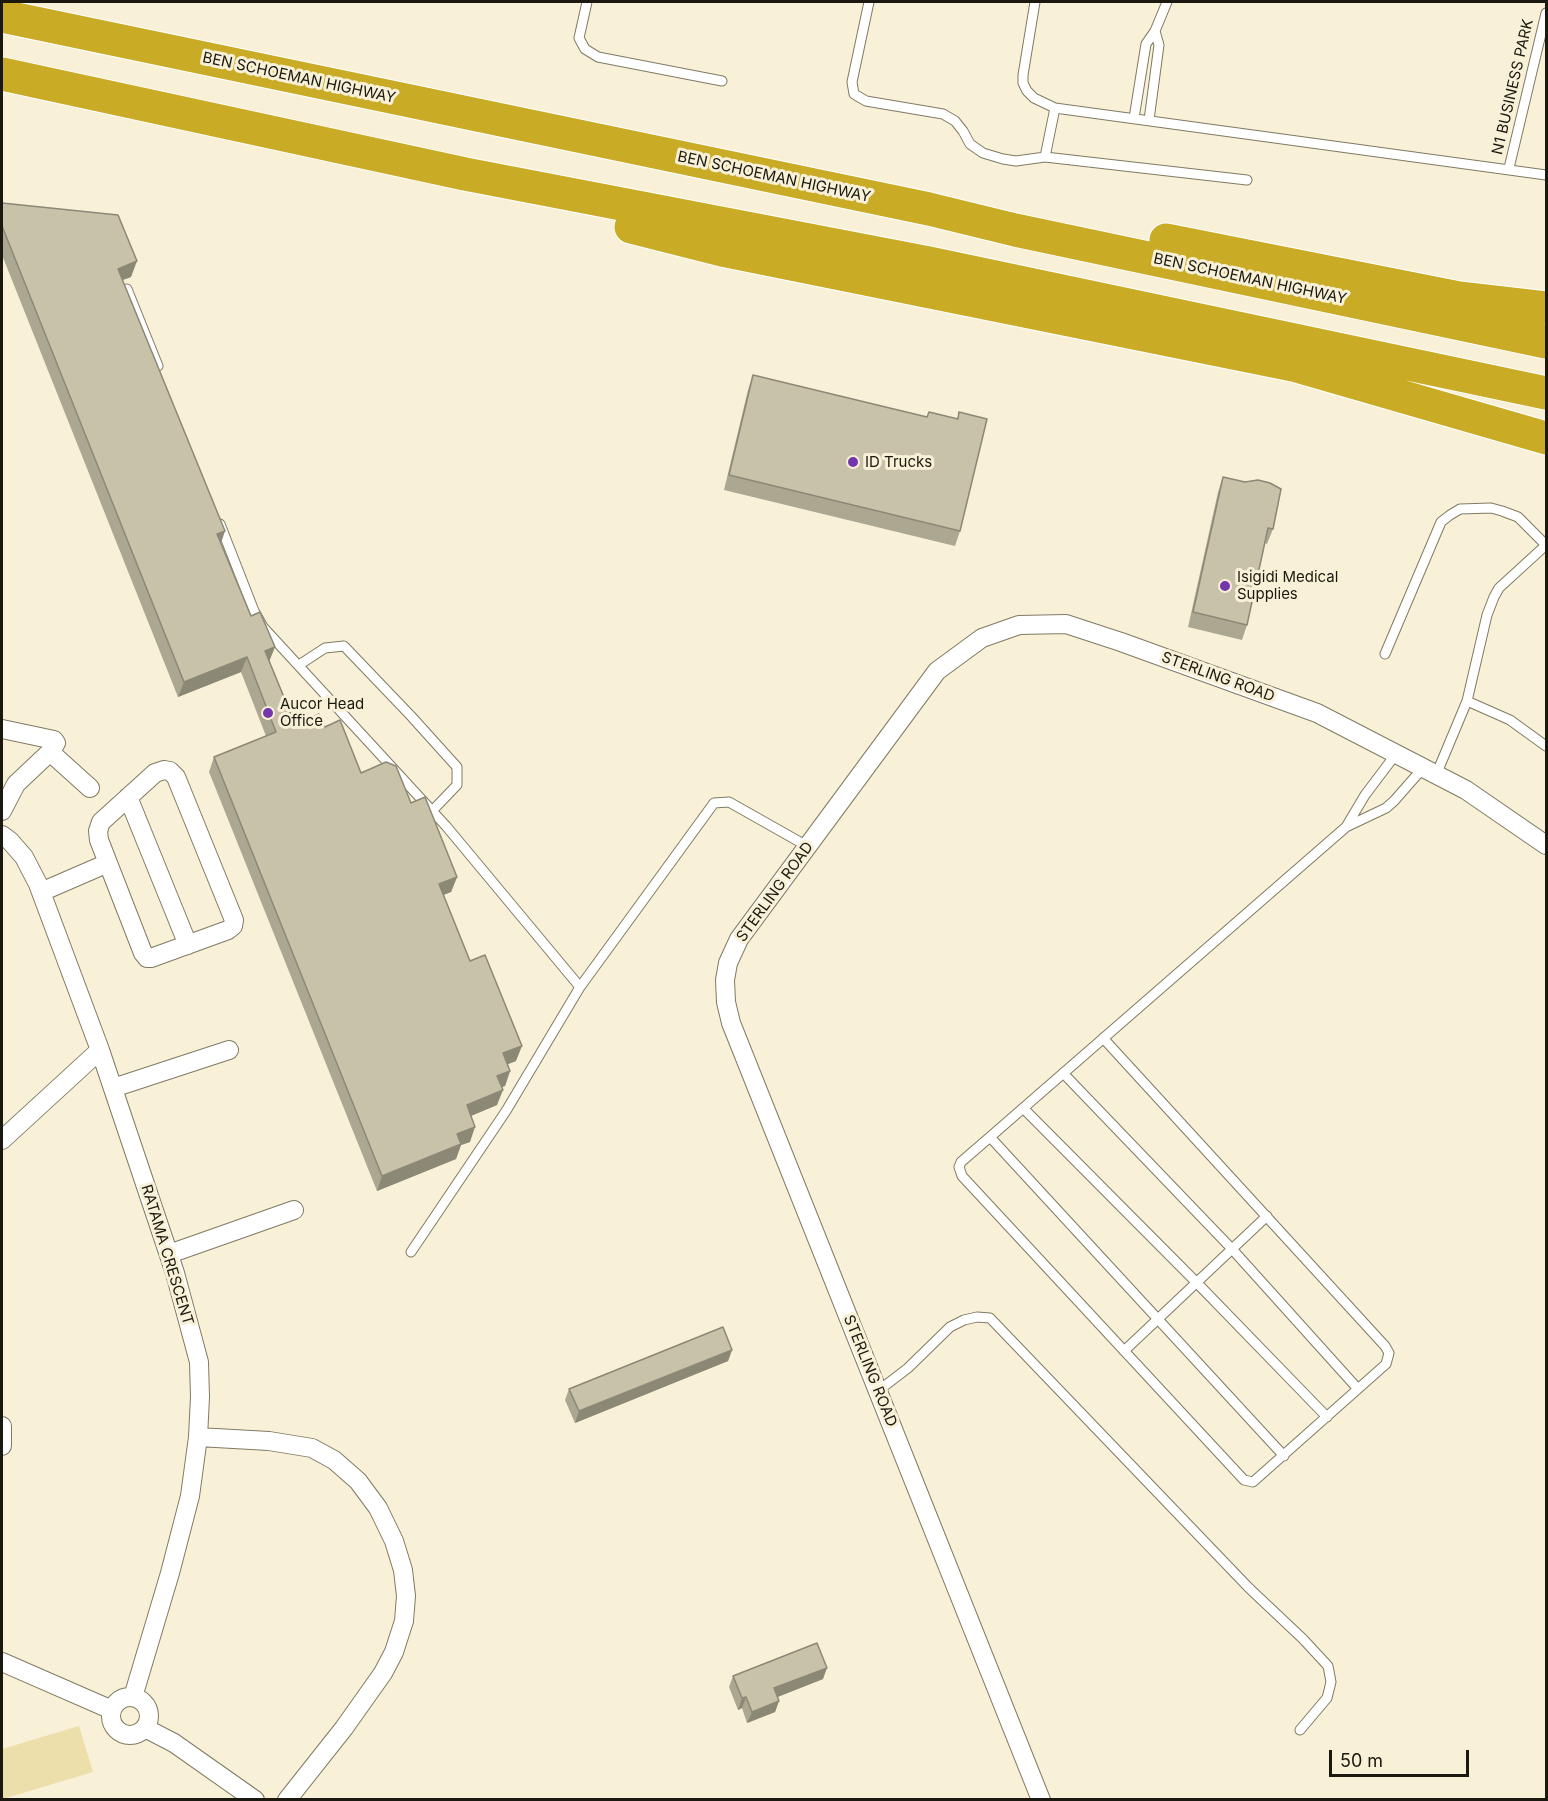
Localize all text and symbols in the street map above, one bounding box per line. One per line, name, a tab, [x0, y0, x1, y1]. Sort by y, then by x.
street label: N1 BUSINESS PARK	[1489, 17, 1537, 157]
street label: BEN SCHOEMAN HIGHWAY	[201, 49, 397, 107]
street label: BEN SCHOEMAN HIGHWAY	[676, 148, 872, 206]
street label: BEN SCHOEMAN HIGHWAY	[1152, 250, 1348, 308]
place label: ID Trucks	[865, 453, 932, 471]
marker: ID Trucks	[846, 455, 860, 469]
place label: Isigidi Medical Supplies	[1237, 568, 1338, 603]
marker: Isigidi Medical Supplies	[1218, 579, 1232, 593]
street label: STERLING ROAD	[1159, 648, 1277, 706]
place label: Aucor Head Office	[280, 695, 364, 730]
marker: Aucor Head Office	[261, 706, 275, 720]
street label: STERLING ROAD	[733, 839, 817, 945]
street label: RATAMA CRESCENT	[137, 1183, 197, 1327]
street label: STERLING ROAD	[839, 1312, 901, 1430]
scale bar	[1332, 1738, 1472, 1776]
text: 50 m	[1340, 1750, 1383, 1771]

